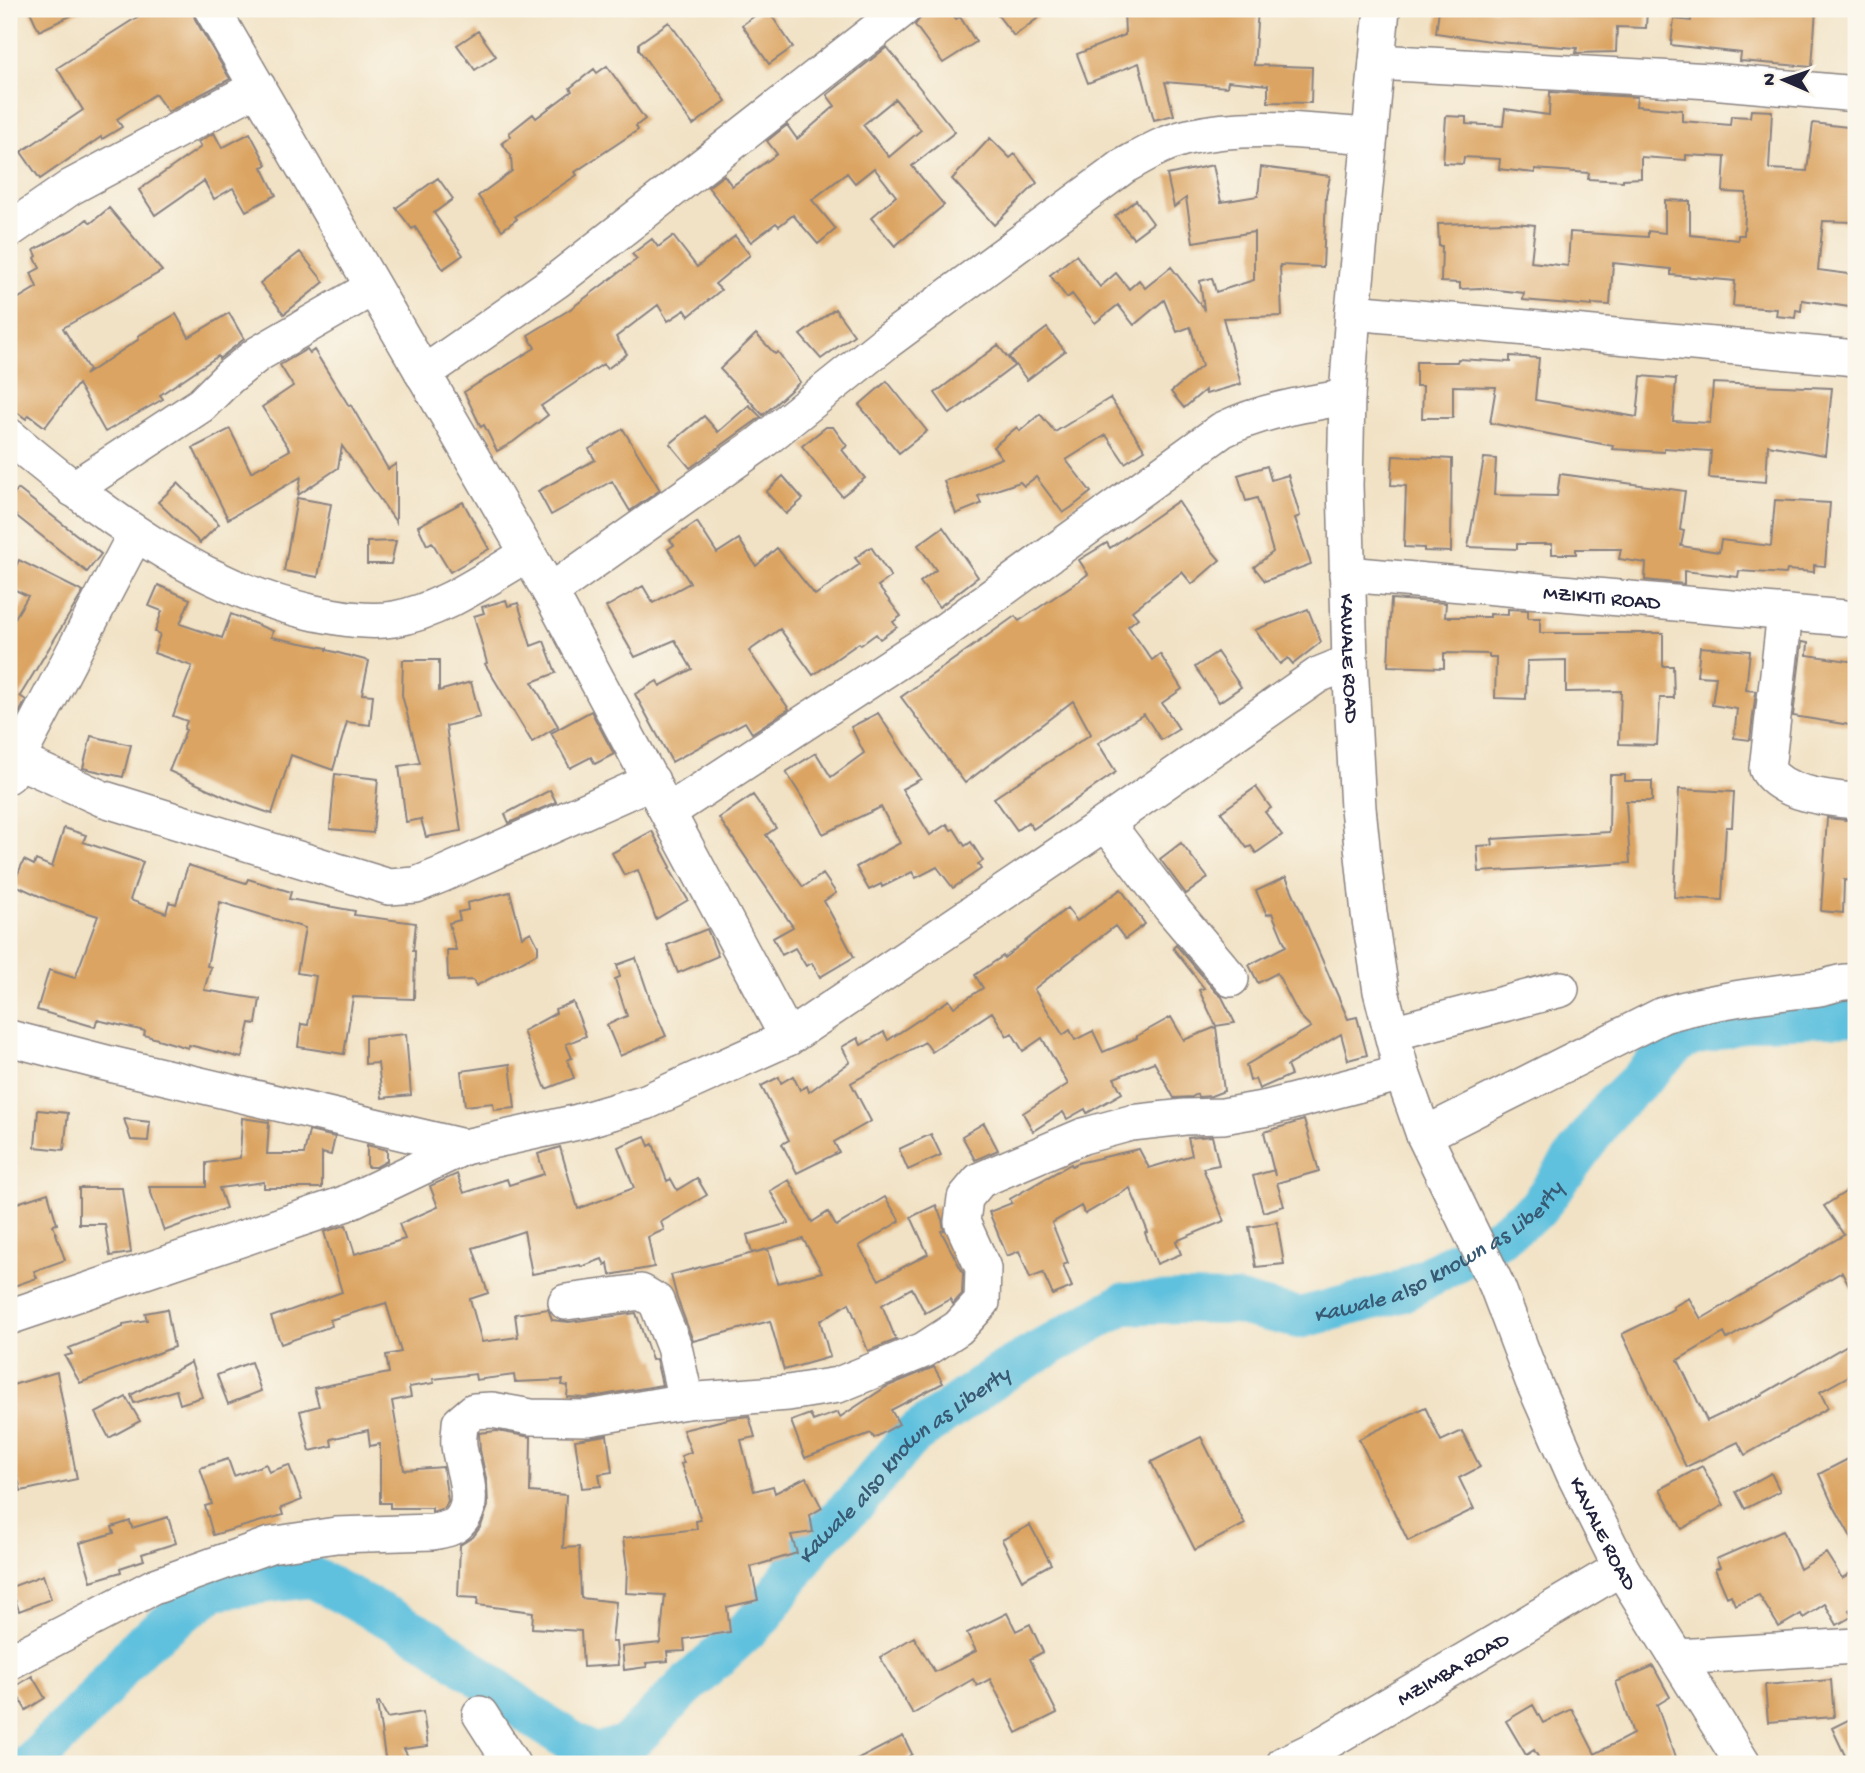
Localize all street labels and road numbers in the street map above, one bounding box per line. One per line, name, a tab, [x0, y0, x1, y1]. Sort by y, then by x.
street label: MZIKITI ROAD	[1542, 582, 1662, 618]
street label: KAWALE ROAD	[1332, 593, 1362, 724]
street label: KAVALE ROAD	[1562, 1474, 1641, 1596]
street label: MZIMBA ROAD	[1394, 1628, 1515, 1714]

